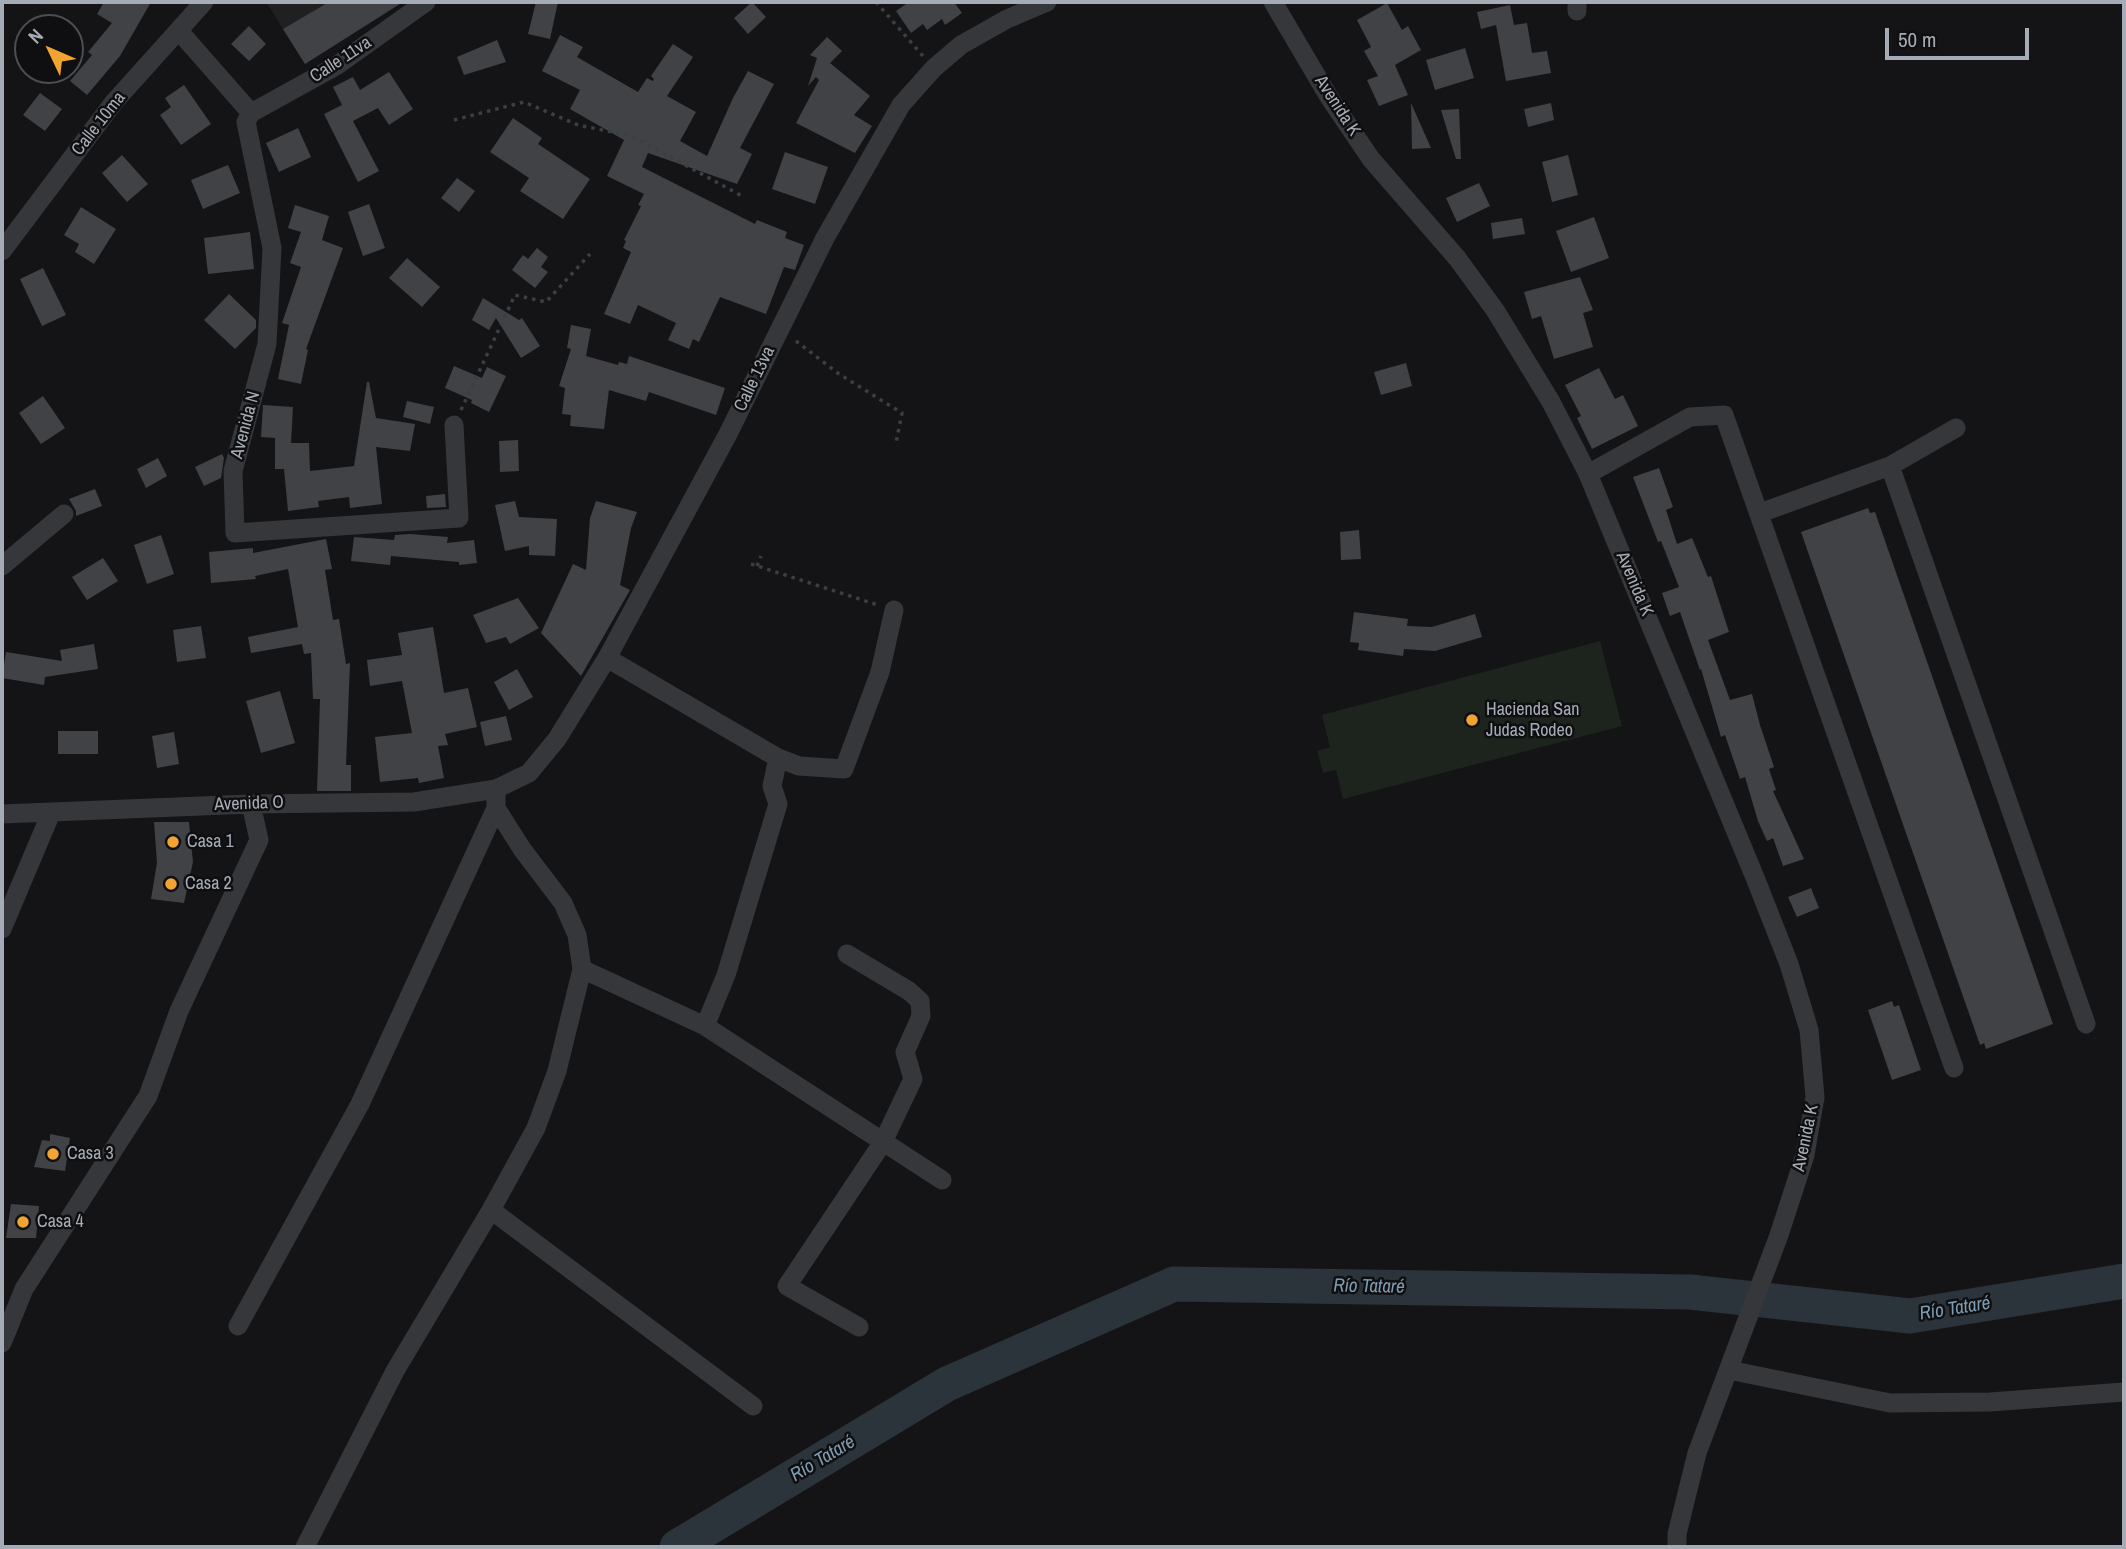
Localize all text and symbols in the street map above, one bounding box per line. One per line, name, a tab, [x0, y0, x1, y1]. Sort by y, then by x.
north arrow	[14, 14, 84, 84]
scale bar	[1888, 14, 2032, 58]
text: N	[22, 23, 49, 49]
text: 50 m	[1898, 25, 1936, 54]
street label: Calle 11va	[306, 32, 376, 88]
street label: Avenida K	[1309, 72, 1365, 140]
street label: Calle 10ma	[68, 88, 130, 160]
street label: Calle 13va	[730, 343, 780, 415]
street label: Avenida N	[227, 389, 265, 461]
street label: Avenida K	[1611, 549, 1657, 619]
place label: Hacienda San Judas Rodeo	[1486, 699, 1580, 742]
marker: Hacienda San Judas Rodeo	[1464, 712, 1480, 728]
street label: Avenida O	[214, 792, 284, 816]
place label: Casa 1	[187, 831, 234, 853]
marker: Casa 1	[165, 834, 181, 850]
place label: Casa 2	[185, 873, 232, 895]
marker: Casa 2	[163, 876, 179, 892]
street label: Avenida K	[1788, 1103, 1824, 1173]
place label: Casa 3	[67, 1143, 114, 1165]
marker: Casa 3	[45, 1146, 61, 1162]
place label: Casa 4	[37, 1211, 84, 1233]
marker: Casa 4	[15, 1214, 31, 1230]
water label: Río Tataré	[1333, 1275, 1405, 1299]
water label: Río Tataré	[1918, 1292, 1992, 1326]
water label: Río Tataré	[786, 1431, 860, 1487]

